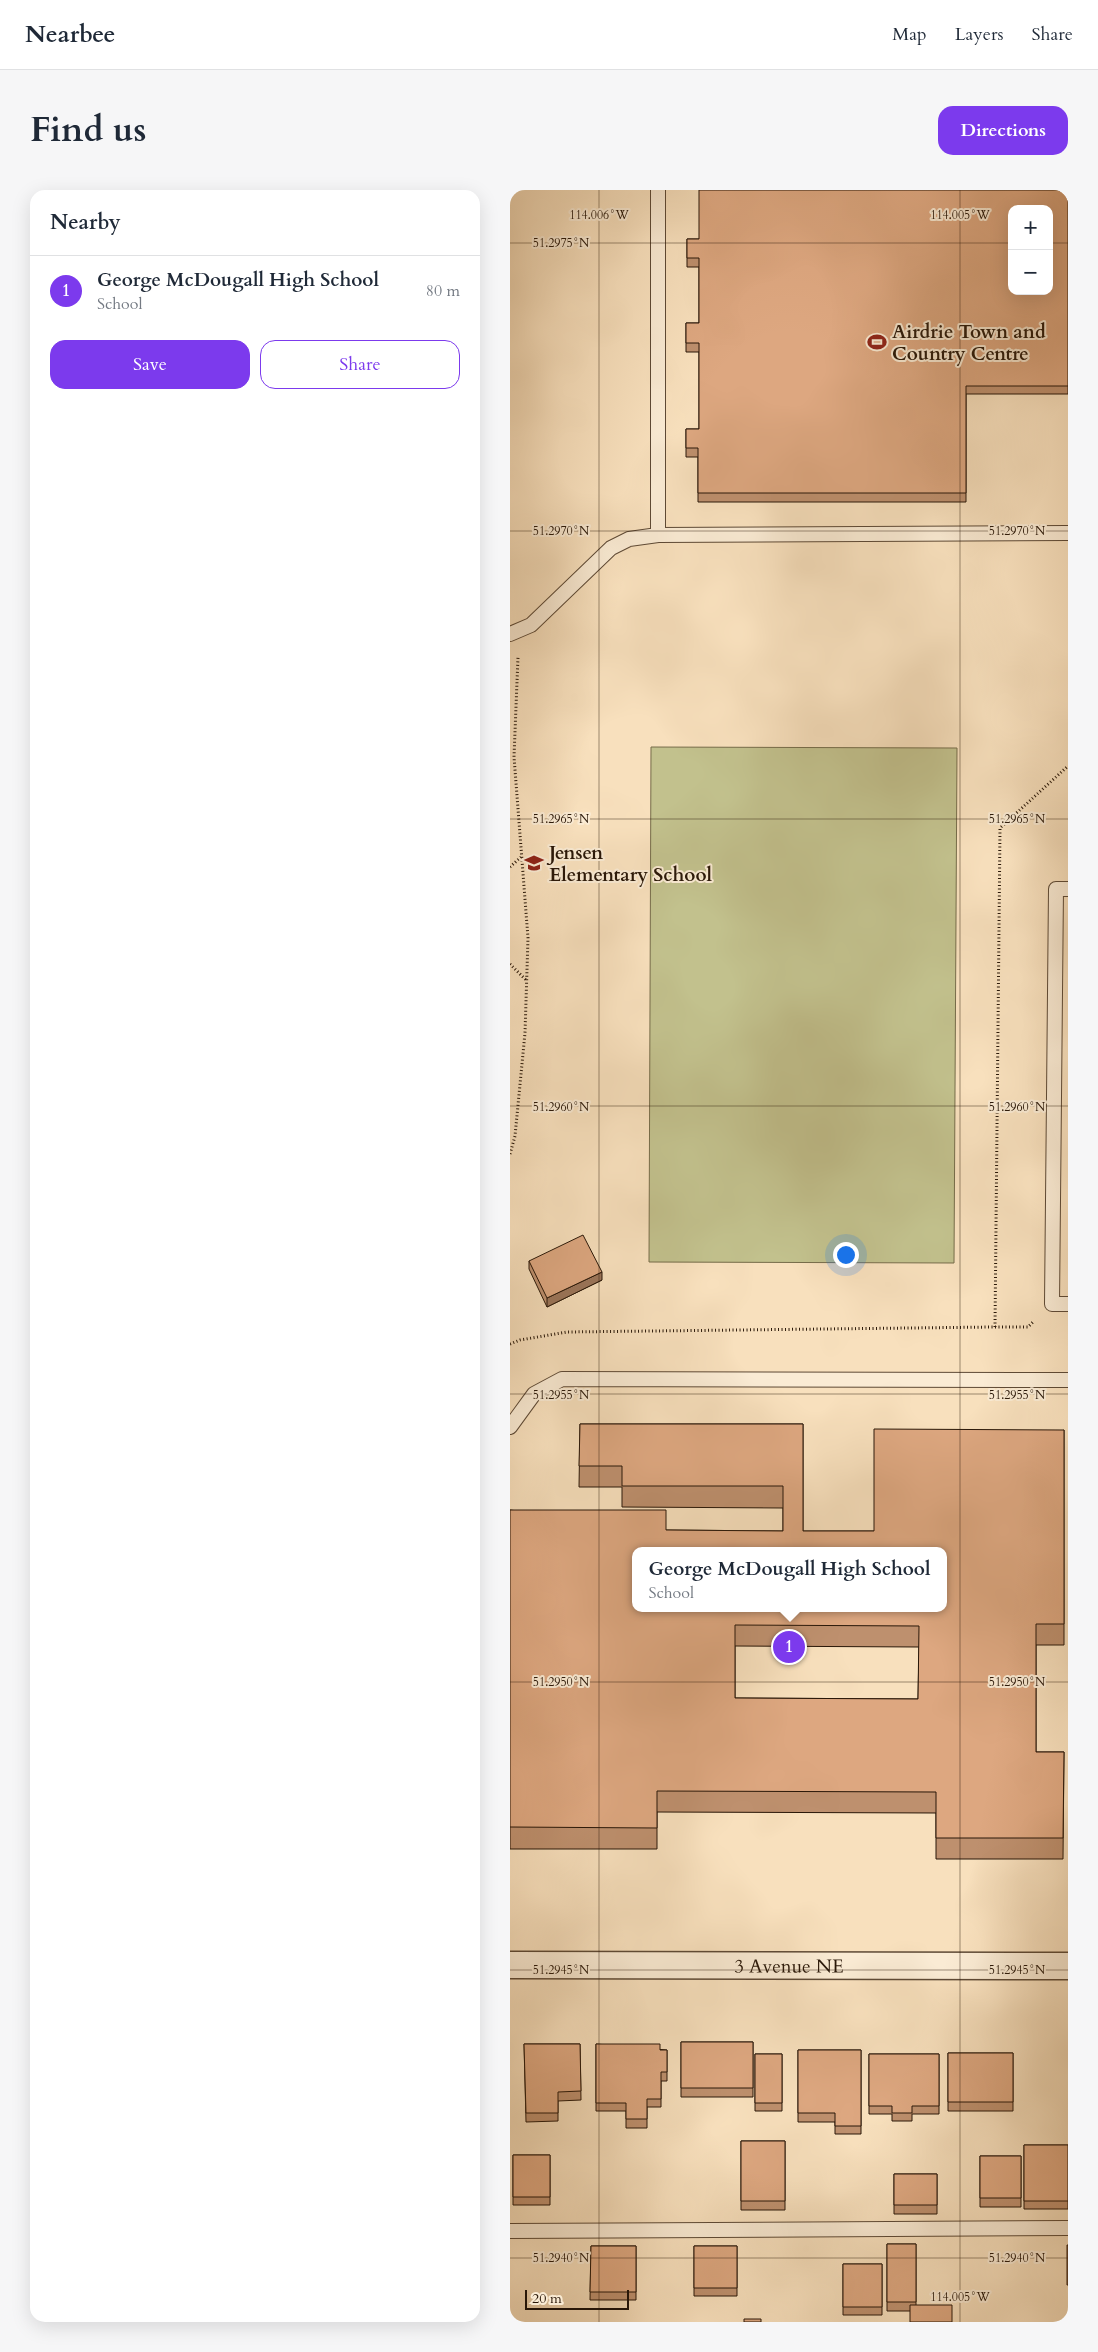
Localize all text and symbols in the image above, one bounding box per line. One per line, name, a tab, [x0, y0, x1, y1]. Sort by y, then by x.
text: Nearbee	[25, 18, 115, 51]
text: Map	[892, 22, 927, 47]
text: Layers	[955, 22, 1004, 47]
text: Share	[1032, 22, 1073, 47]
text: Find us	[30, 106, 146, 154]
button: Directions	[938, 106, 1068, 155]
map controls	[1008, 205, 1053, 295]
button: +	[1008, 205, 1053, 250]
text: 114.006°W	[569, 207, 629, 223]
text: 114.005°W	[930, 207, 990, 223]
text: Nearby	[50, 208, 121, 237]
text: 51.2975°N	[533, 235, 590, 251]
button: −	[1008, 250, 1053, 295]
text: George McDougall High School	[97, 267, 379, 293]
text: 1	[62, 280, 70, 302]
text: 80 m	[426, 280, 460, 302]
text: School	[97, 293, 142, 315]
place label: Airdrie Town and Country Centre	[892, 319, 1046, 367]
sports icon: Airdrie Town and Country Centre	[866, 331, 888, 353]
button: Save	[50, 340, 250, 389]
button: Share	[260, 340, 460, 389]
text: 51.2970°N	[533, 523, 590, 539]
text: 51.2970°N	[989, 523, 1046, 539]
text: 51.2965°N	[533, 811, 590, 827]
text: 51.2965°N	[989, 811, 1046, 827]
place label: Jensen Elementary School	[546, 840, 712, 888]
school or university icon: Jensen Elementary School	[523, 852, 545, 874]
text: 51.2960°N	[533, 1099, 590, 1115]
text: 51.2960°N	[989, 1099, 1046, 1115]
your location	[833, 1242, 859, 1268]
text: 51.2955°N	[533, 1387, 590, 1403]
text: 51.2955°N	[989, 1387, 1046, 1403]
popup	[632, 1547, 947, 1612]
text: George McDougall High School	[648, 1556, 931, 1582]
text: School	[648, 1582, 694, 1604]
pin: 1	[773, 1628, 805, 1666]
text: 51.2950°N	[533, 1674, 590, 1690]
text: 51.2950°N	[989, 1674, 1046, 1690]
street label: 3 Avenue NE	[734, 1953, 844, 1980]
text: 51.2945°N	[533, 1962, 590, 1978]
text: 51.2945°N	[989, 1962, 1046, 1978]
text: 51.2940°N	[533, 2250, 590, 2266]
text: 51.2940°N	[989, 2250, 1046, 2266]
scale bar	[525, 2287, 629, 2310]
text: 20 m	[532, 2289, 562, 2308]
text: 114.005°W	[930, 2289, 990, 2305]

